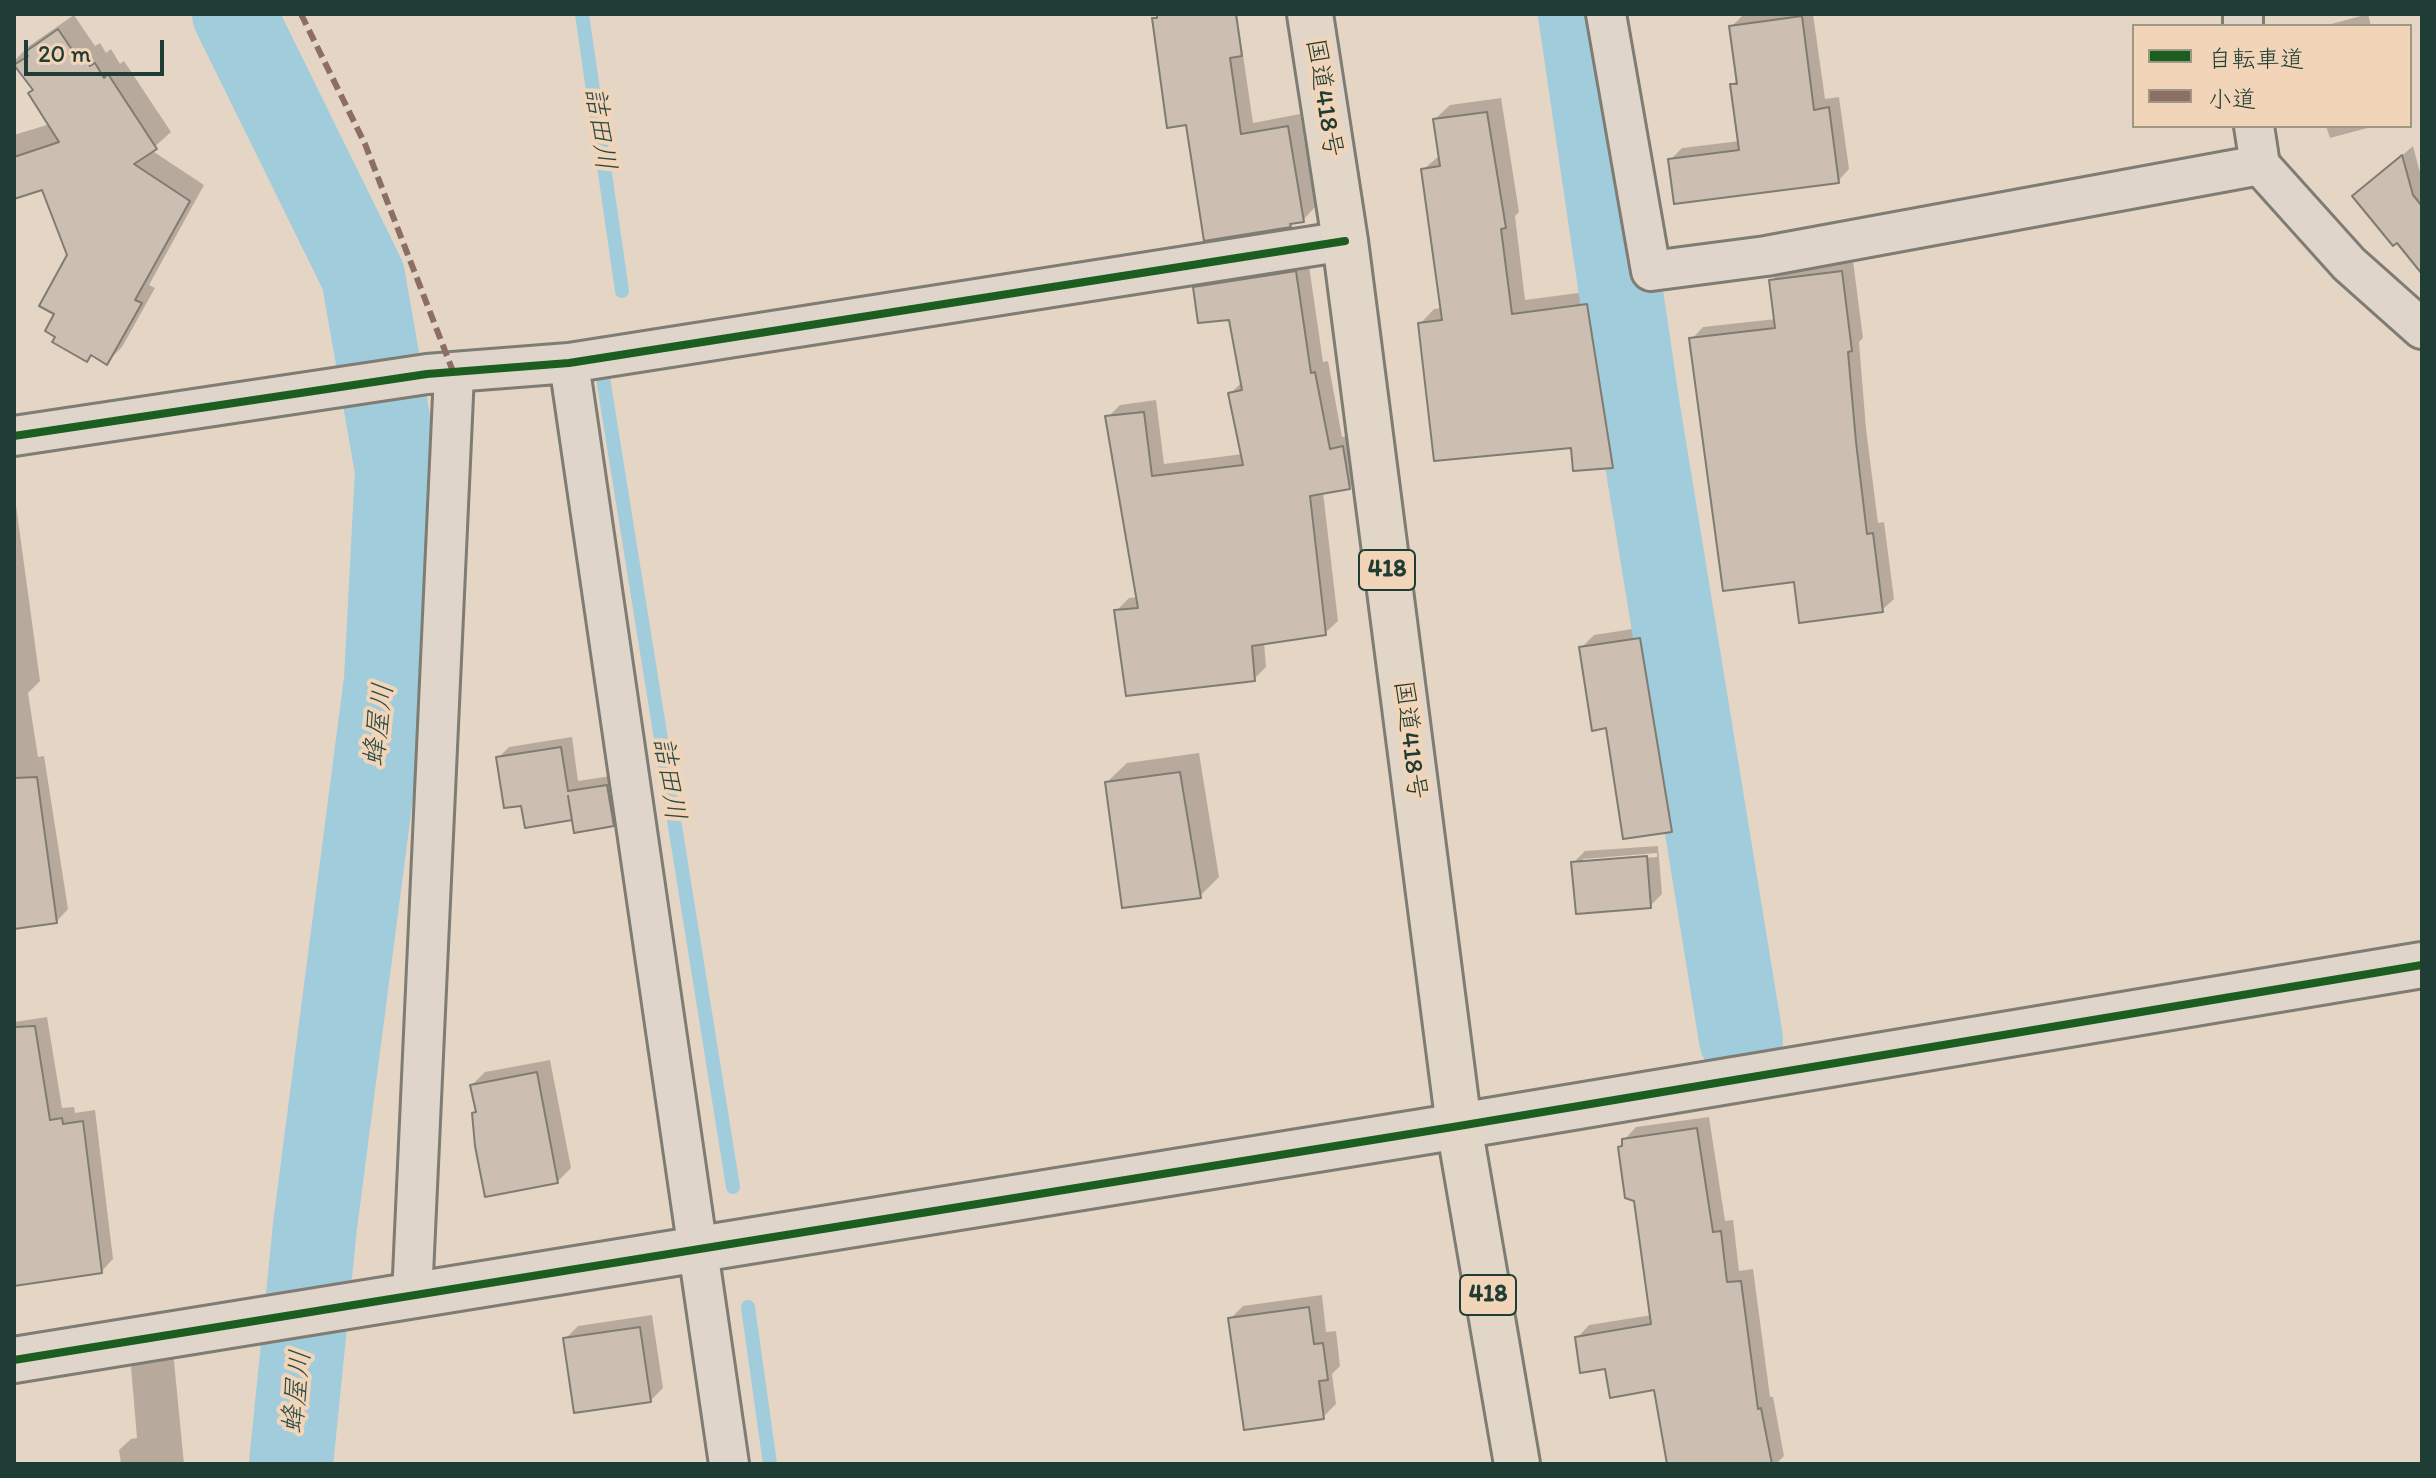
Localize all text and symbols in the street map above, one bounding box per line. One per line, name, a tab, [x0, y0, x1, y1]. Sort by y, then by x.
scale bar	[28, 24, 168, 74]
legend	[2132, 24, 2412, 128]
street label: 国道418号	[1298, 36, 1348, 160]
text: 20 m	[38, 39, 91, 68]
text: 自転車道	[2208, 44, 2304, 73]
text: 小道	[2208, 84, 2256, 113]
water label: 詰田川	[577, 85, 621, 173]
road number: 418	[1359, 550, 1415, 590]
street label: 国道418号	[1386, 679, 1432, 801]
water label: 蜂屋川	[358, 681, 402, 769]
water label: 詰田川	[645, 735, 691, 823]
road number: 418	[1460, 1275, 1516, 1315]
water label: 蜂屋川	[277, 1348, 319, 1436]

